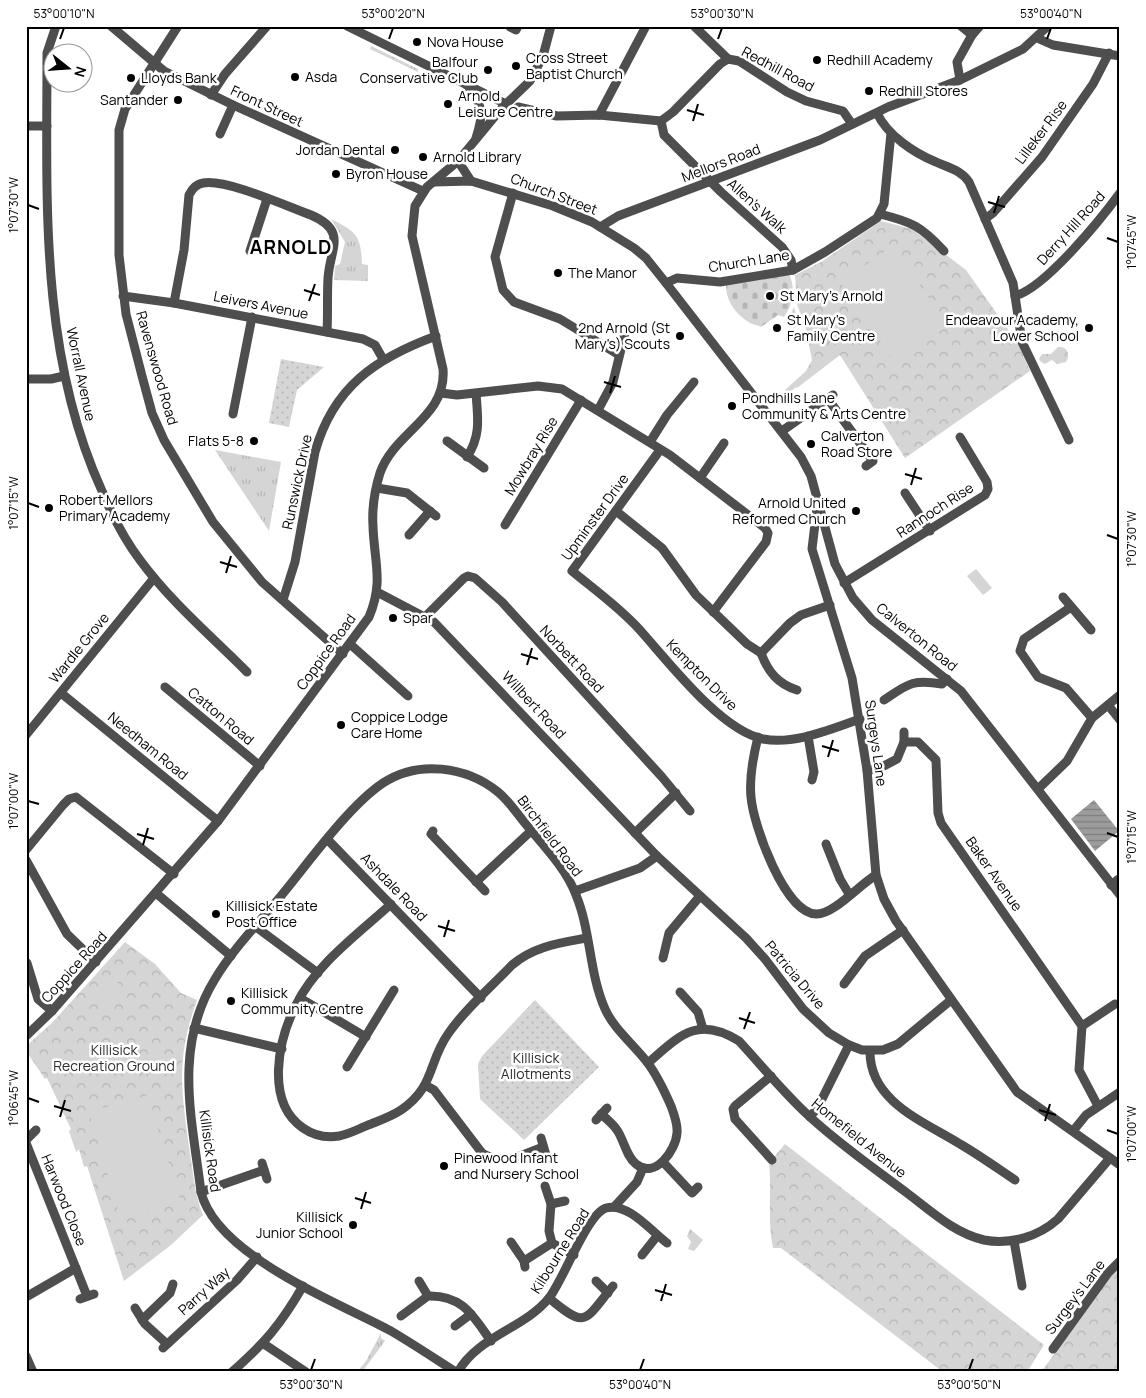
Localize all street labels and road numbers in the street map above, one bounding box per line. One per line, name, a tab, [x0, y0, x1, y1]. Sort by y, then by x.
street label: Redhill Road	[739, 42, 818, 96]
street label: Front Street	[228, 80, 307, 131]
street label: Lilleker Rise	[1010, 96, 1071, 168]
street label: Mellors Road	[679, 139, 763, 186]
street label: Church Street	[508, 168, 601, 219]
street label: Allen's Walk	[724, 174, 792, 238]
street label: Derry Hill Road	[1032, 187, 1109, 269]
street label: Church Lane	[707, 245, 791, 276]
street label: Leivers Avenue	[212, 286, 310, 323]
street label: Ravenswood Road	[132, 309, 183, 427]
street label: Worrall Avenue	[62, 325, 101, 423]
street label: Mowbray Rise	[500, 413, 562, 499]
street label: Runswick Drive	[277, 433, 316, 531]
street label: Upminster Drive	[557, 469, 633, 564]
street label: Rannoch Rise	[893, 478, 977, 542]
street label: Calverton Road	[873, 598, 962, 675]
street label: Wardle Grove	[44, 608, 113, 687]
street label: Coppice Road	[292, 610, 360, 694]
street label: Norbett Road	[536, 621, 609, 696]
street label: Kempton Drive	[663, 635, 742, 714]
street label: Willbert Road	[498, 667, 571, 742]
street label: Catton Road	[184, 682, 258, 749]
street label: Surgeys Lane	[861, 699, 892, 787]
street label: Needham Road	[104, 707, 192, 784]
street label: Birchfield Road	[514, 791, 587, 880]
street label: Baker Avenue	[962, 833, 1027, 915]
street label: Ashdale Road	[357, 848, 432, 925]
street label: Coppice Road	[37, 927, 111, 1006]
street label: Patricia Drive	[761, 936, 830, 1013]
street label: Homefield Avenue	[808, 1093, 911, 1182]
street label: Killisick Road	[195, 1109, 226, 1193]
street label: Harwood Close	[37, 1151, 92, 1249]
street label: Kilbourne Road	[526, 1204, 593, 1297]
street label: Surgey's Lane	[1040, 1255, 1109, 1338]
street label: Parry Way	[174, 1262, 234, 1319]

